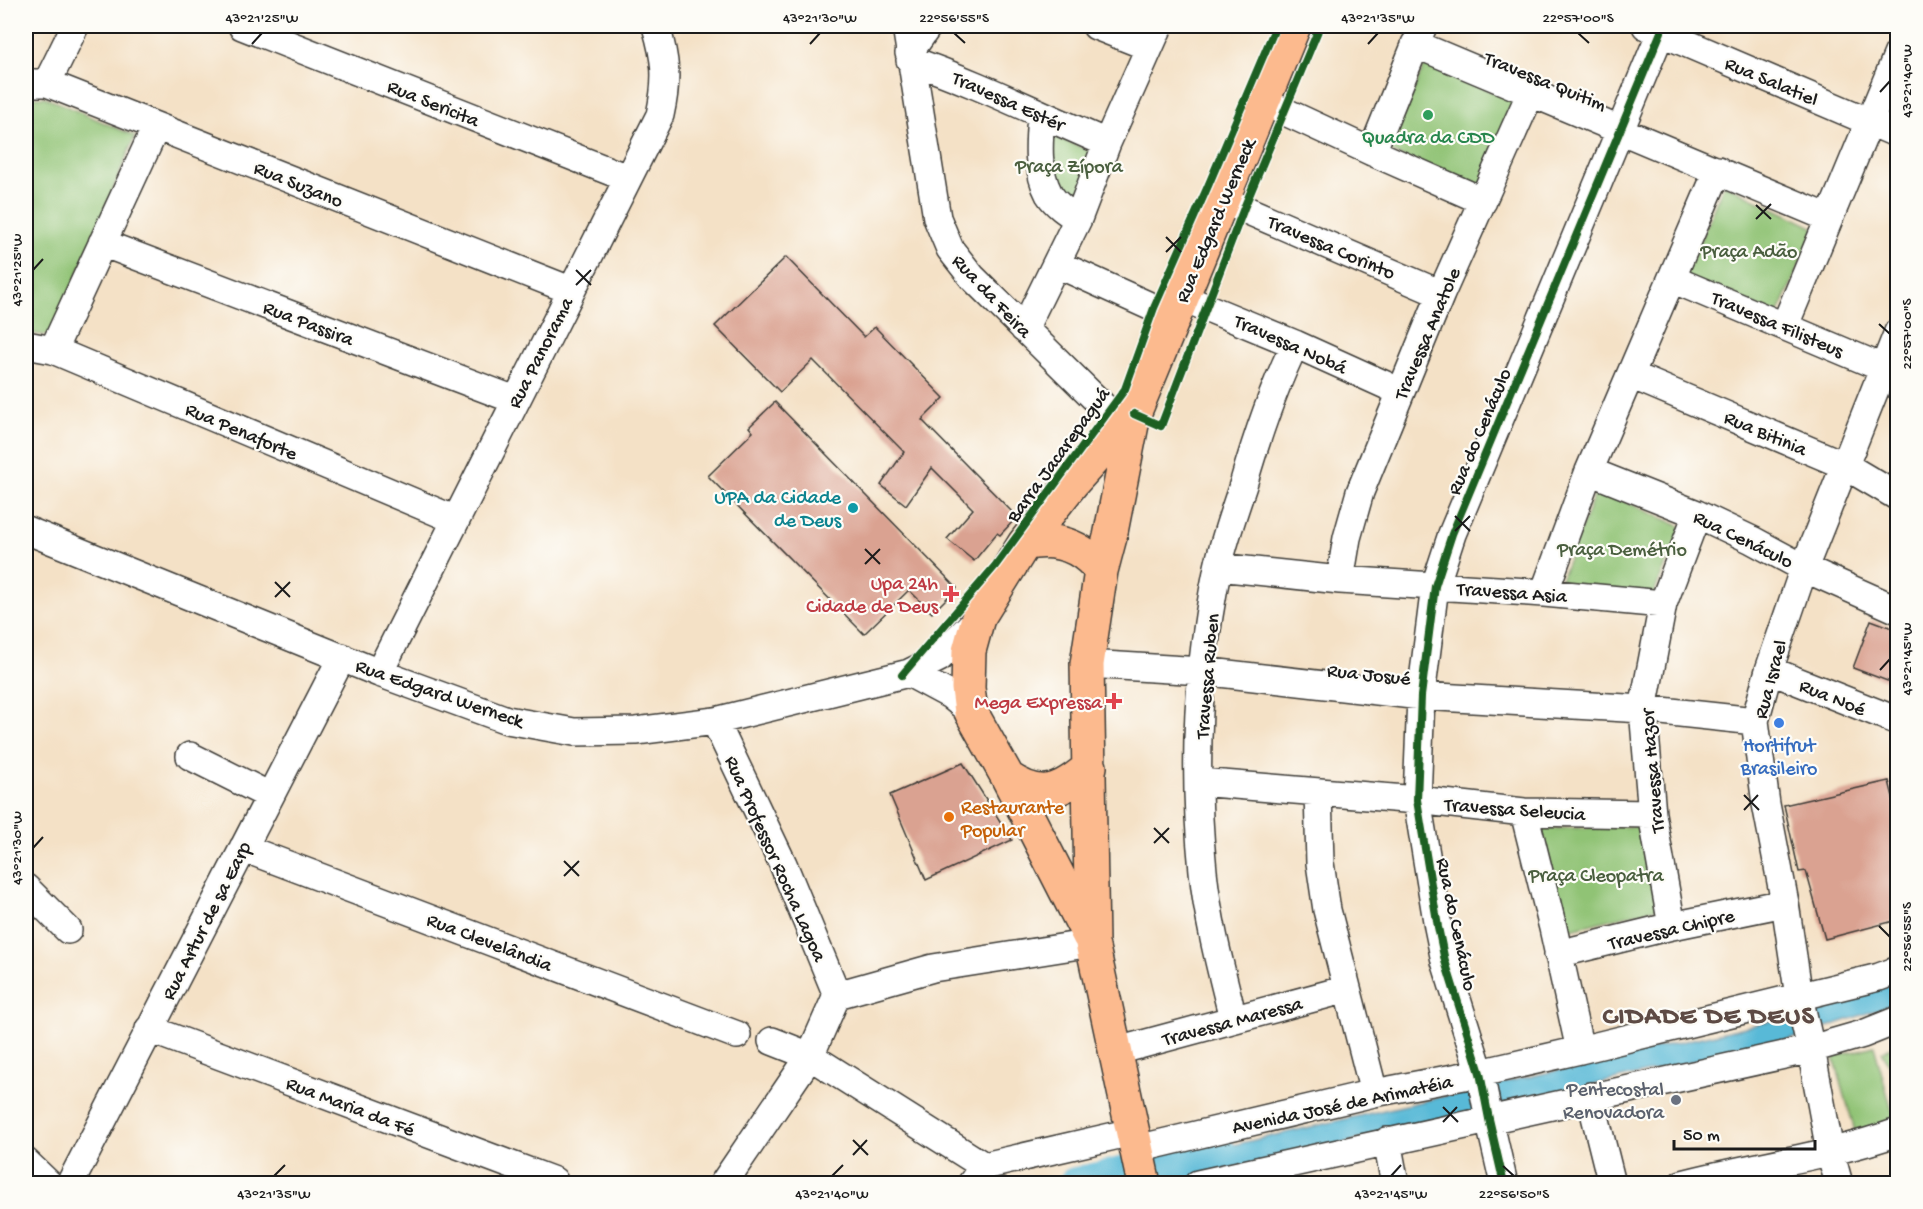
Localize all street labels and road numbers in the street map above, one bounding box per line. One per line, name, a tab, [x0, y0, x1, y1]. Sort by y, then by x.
street label: Travessa Quitim	[1479, 48, 1609, 118]
street label: Rua Salatiel	[1721, 53, 1821, 113]
street label: Travessa Estér	[947, 68, 1069, 139]
street label: Rua Sericita	[383, 76, 483, 134]
street label: Rua Edgard Werneck	[1172, 134, 1263, 307]
street label: Rua Suzano	[250, 158, 346, 215]
street label: Travessa Corinto	[1262, 212, 1398, 286]
street label: Rua da Feira	[946, 251, 1036, 345]
street label: Travessa Anatole	[1391, 264, 1468, 405]
street label: Travessa Filisteus	[1706, 288, 1847, 365]
street label: Rua Panorama	[504, 294, 580, 413]
street label: Rua Passira	[259, 297, 357, 353]
street label: Travessa Nobá	[1229, 311, 1350, 382]
street label: Rua do Cenáculo	[1444, 366, 1518, 499]
street label: Barra Jacarepaguá	[1003, 383, 1117, 529]
street label: Rua Penaforte	[181, 399, 301, 467]
street label: Rua Bitinia	[1720, 407, 1810, 463]
street label: Rua Cenáculo	[1689, 507, 1796, 575]
street label: Travessa Asia	[1455, 579, 1568, 610]
street label: Travessa Ruben	[1192, 612, 1226, 741]
street label: Rua Israel	[1751, 638, 1794, 722]
street label: Rua Edgard Werneck	[352, 656, 528, 735]
street label: Rua Josué	[1326, 661, 1412, 692]
street label: Rua Noé	[1795, 676, 1869, 723]
street label: Travessa Hazor	[1637, 706, 1671, 835]
street label: Rua Professor Rocha Lagoa	[718, 753, 830, 967]
street label: Travessa Seleucia	[1442, 795, 1587, 828]
street label: Rua Artur de sa Earp	[158, 839, 258, 1005]
street label: Rua do Cenáculo	[1429, 856, 1480, 993]
street label: Travessa Chipre	[1606, 906, 1738, 957]
street label: Rua Clevelândia	[423, 910, 556, 979]
street label: Travessa Maressa	[1160, 993, 1306, 1053]
street label: Avenida José de Arimatéia	[1230, 1072, 1456, 1141]
street label: Rua Maria da Fé	[282, 1073, 418, 1144]

